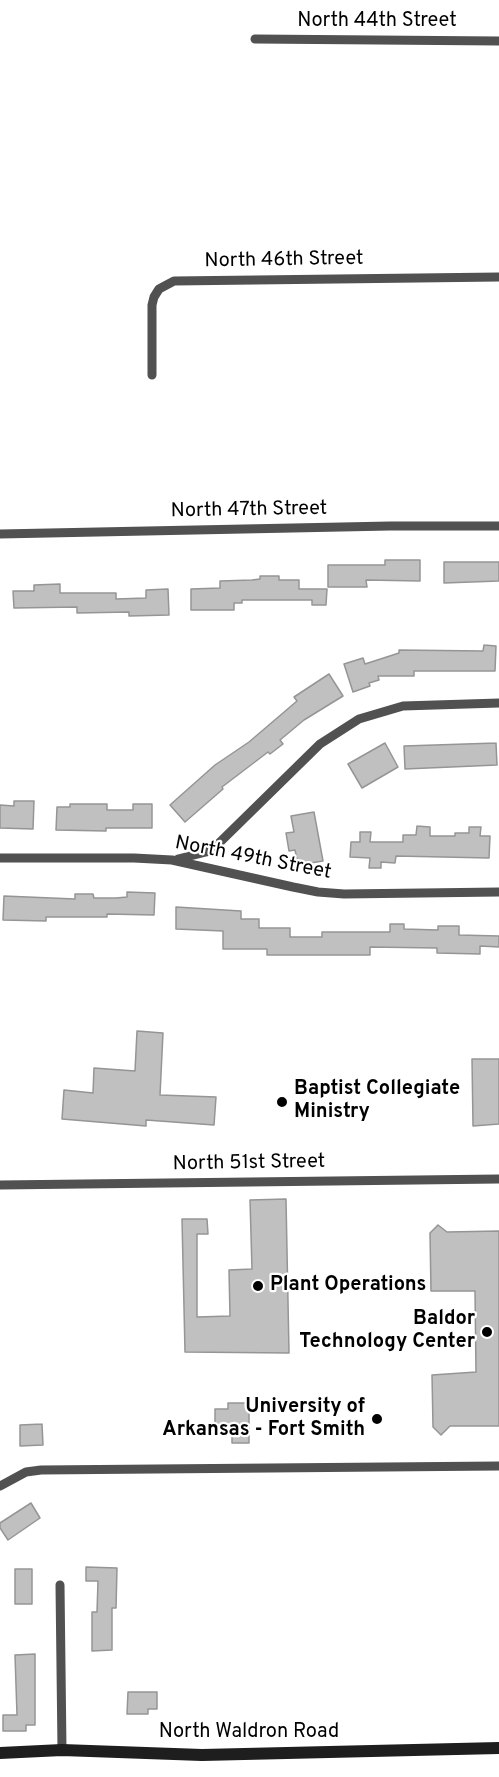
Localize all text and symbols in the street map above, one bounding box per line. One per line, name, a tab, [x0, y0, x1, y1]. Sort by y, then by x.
street label: North 44th Street	[297, 10, 457, 34]
street label: North 46th Street	[204, 248, 364, 274]
street label: North 47th Street	[170, 498, 328, 524]
street label: North 49th Street	[173, 832, 333, 886]
place label: Baptist Collegiate Ministry	[294, 1078, 460, 1125]
marker: Baptist Collegiate Ministry	[275, 1095, 289, 1109]
street label: North 51st Street	[173, 1151, 325, 1177]
place label: Plant Operations	[270, 1274, 426, 1298]
marker: Plant Operations	[251, 1279, 265, 1293]
place label: Baldor Technology Center	[299, 1308, 475, 1355]
marker: Baldor Technology Center	[480, 1325, 494, 1339]
place label: University of Arkansas - Fort Smith	[162, 1396, 365, 1443]
marker: University of Arkansas - Fort Smith	[370, 1412, 384, 1426]
street label: North Waldron Road	[159, 1721, 339, 1745]

